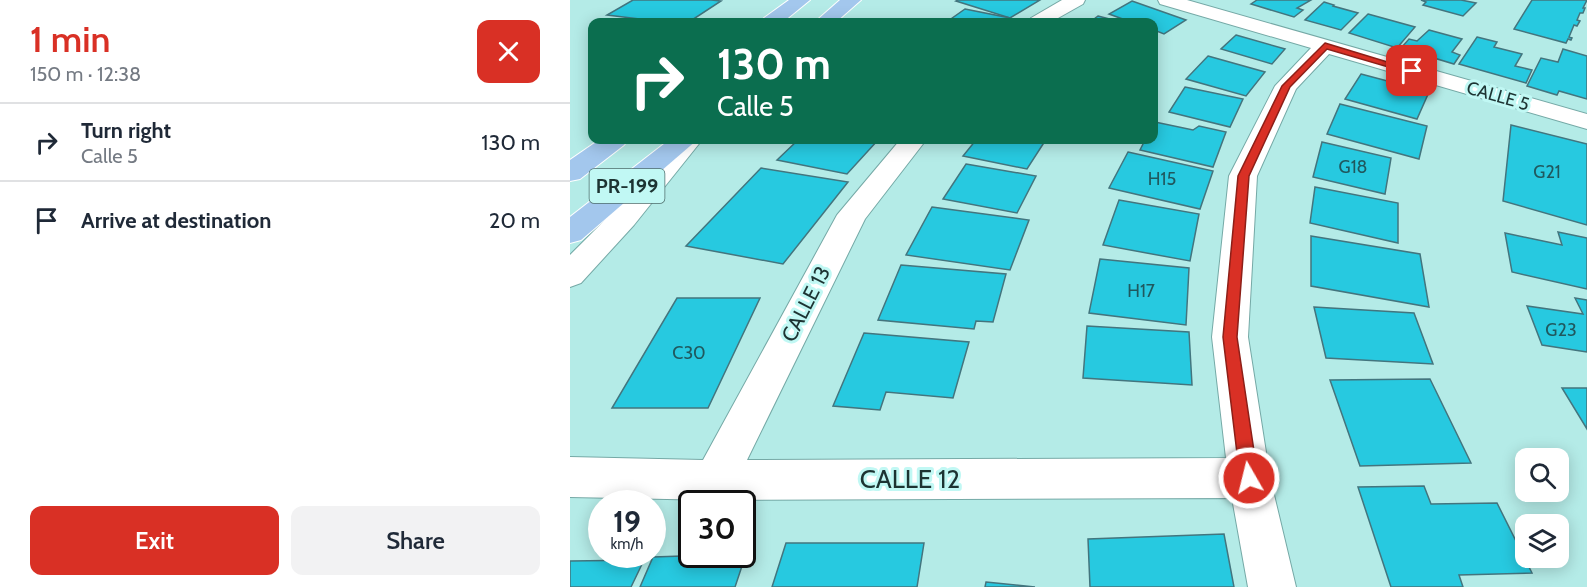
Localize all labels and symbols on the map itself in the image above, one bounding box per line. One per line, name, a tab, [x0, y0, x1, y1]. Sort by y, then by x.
pin	[1386, 45, 1437, 96]
street label: CALLE 5	[1464, 77, 1532, 115]
house number: G18	[1339, 156, 1367, 178]
house number: G21	[1533, 161, 1561, 183]
house number: H15	[1148, 168, 1176, 190]
road number: PR-199	[590, 169, 664, 203]
street label: CALLE 13	[776, 262, 835, 346]
house number: H17	[1127, 280, 1155, 302]
house number: G23	[1545, 319, 1577, 341]
house number: C30	[672, 342, 706, 364]
position arrow	[1217, 446, 1281, 510]
street label: CALLE 12	[860, 463, 960, 495]
speed limit sign: 30	[678, 490, 756, 568]

